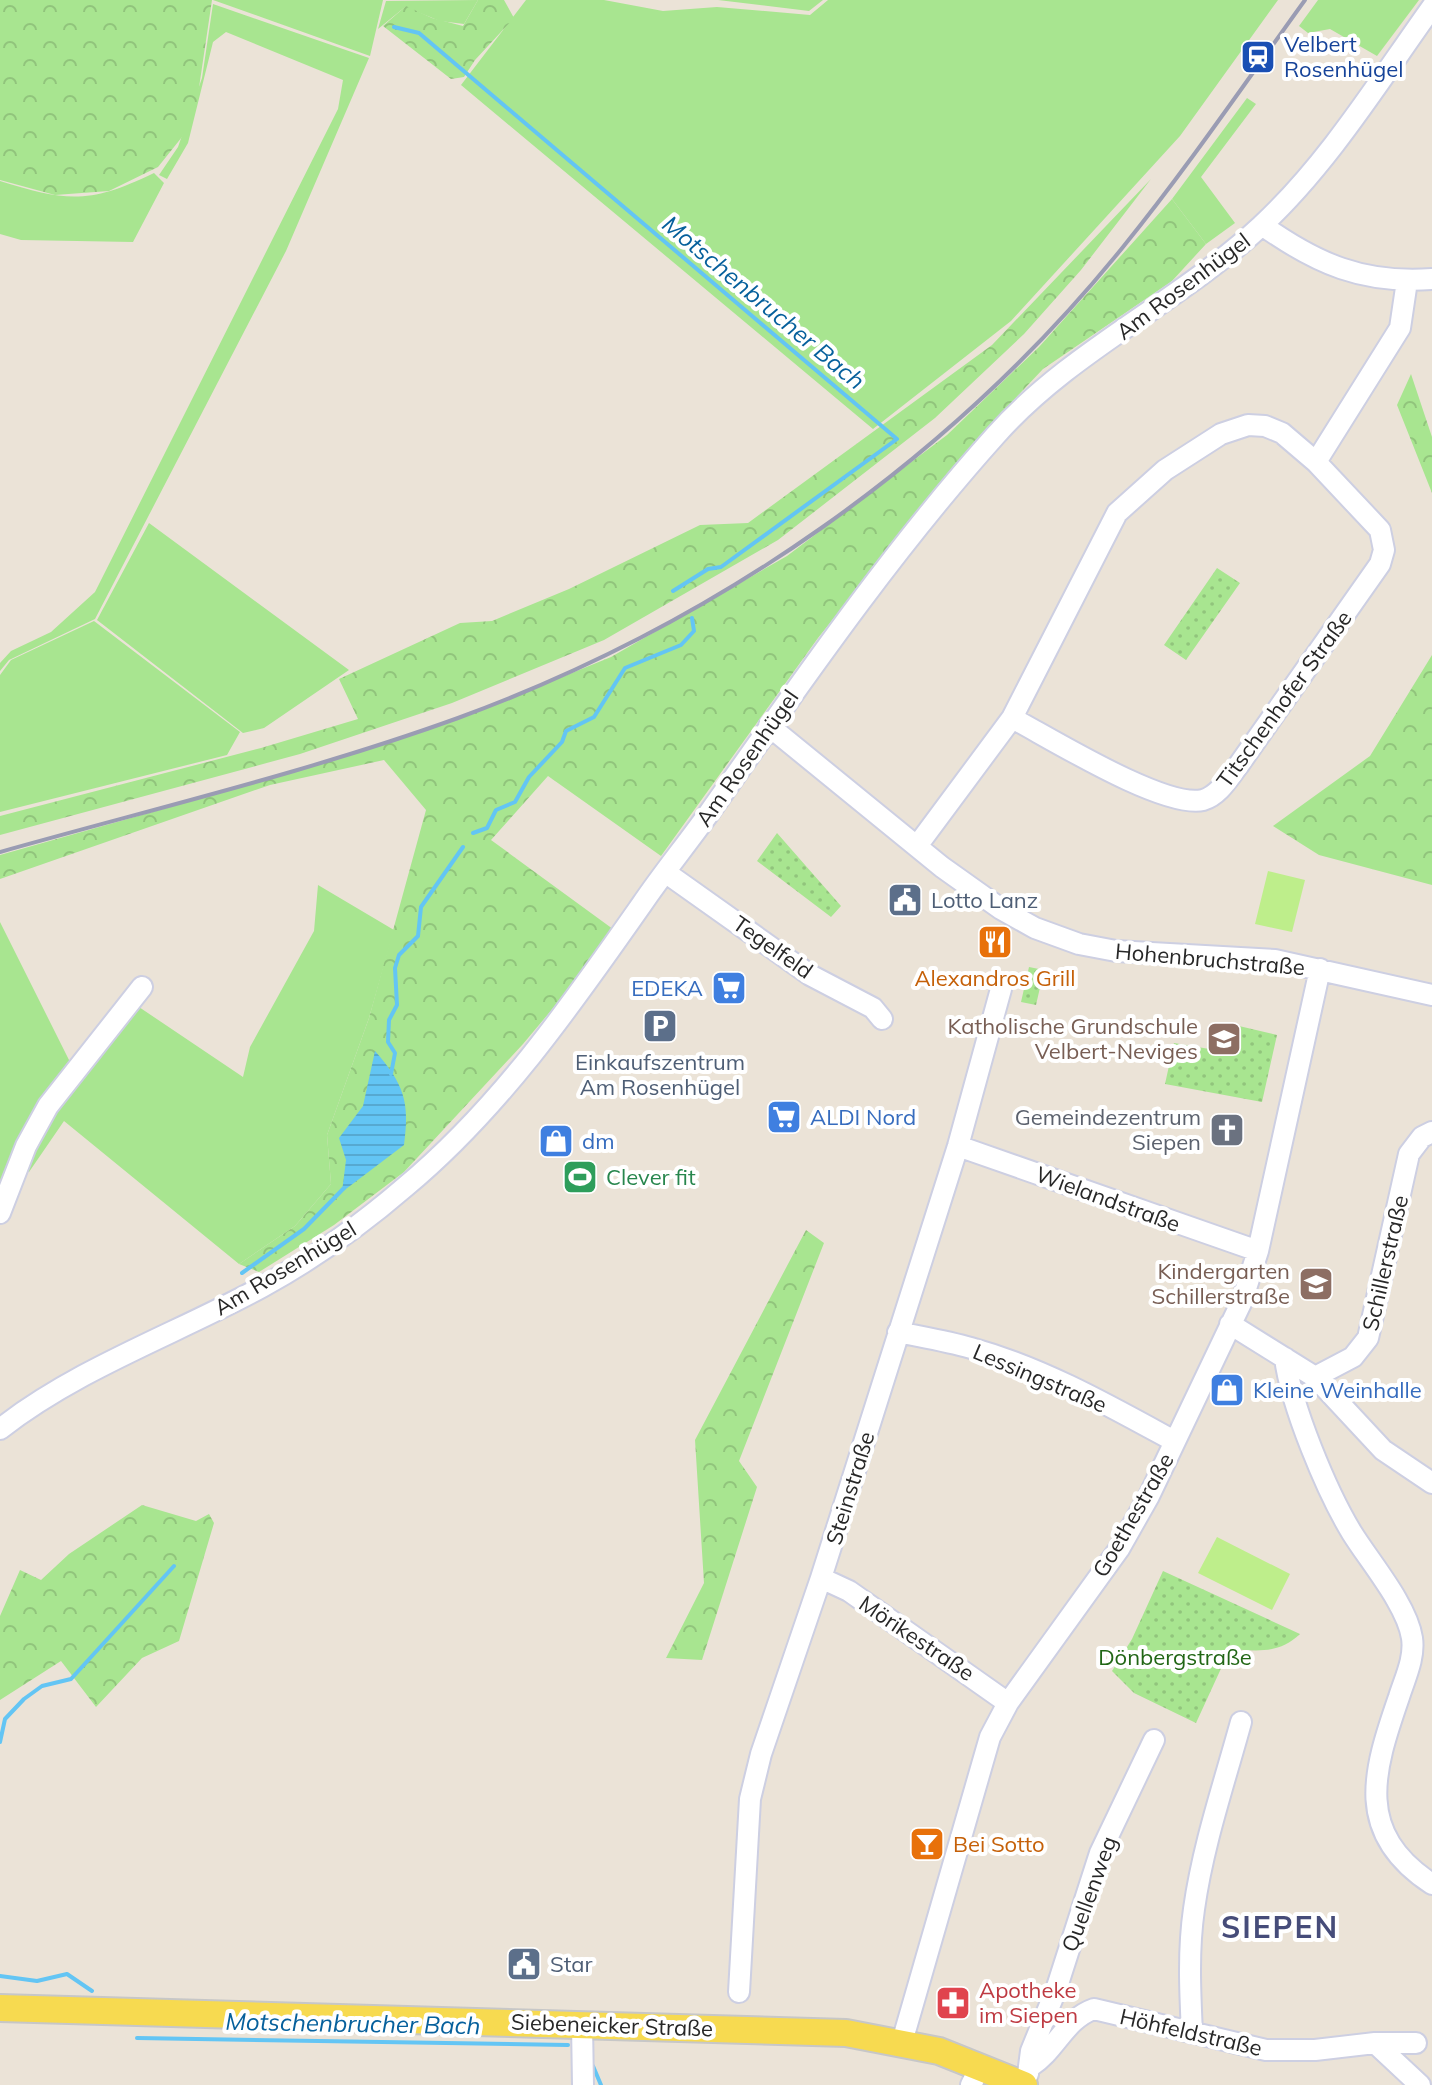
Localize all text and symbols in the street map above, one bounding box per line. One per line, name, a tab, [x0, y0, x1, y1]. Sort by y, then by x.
place label: Velbert Rosenhügel	[1284, 30, 1403, 83]
station icon: Velbert Rosenhügel	[1239, 38, 1277, 76]
water label: Motschenbrucher Bach	[657, 209, 871, 395]
street label: Am Rosenhügel	[1110, 226, 1256, 346]
street label: Titschenhofer Straße	[1210, 605, 1358, 793]
street label: Am Rosenhügel	[689, 684, 805, 832]
public building icon: Lotto Lanz	[886, 881, 924, 919]
place label: Lotto Lanz	[931, 886, 1038, 914]
street label: Tegelfeld	[727, 909, 819, 985]
restaurant icon: Alexandros Grill	[976, 923, 1014, 961]
street label: Hohenbruchstraße	[1114, 937, 1306, 981]
place label: Alexandros Grill	[914, 964, 1076, 992]
supermarket icon: EDEKA	[710, 969, 748, 1007]
place label: EDEKA	[631, 974, 703, 1002]
parking icon: Einkaufszentrum Am Rosenhügel	[641, 1007, 679, 1045]
place label: Katholische Grundschule Velbert-Neviges	[947, 1012, 1198, 1065]
school or university icon: Katholische Grundschule Velbert-Neviges	[1205, 1020, 1243, 1058]
place label: Einkaufszentrum Am Rosenhügel	[575, 1048, 745, 1101]
supermarket icon: ALDI Nord	[765, 1098, 803, 1136]
place label: ALDI Nord	[810, 1103, 916, 1131]
place label: Gemeindezentrum Siepen	[1015, 1103, 1201, 1156]
church icon: Gemeindezentrum Siepen	[1208, 1111, 1246, 1149]
shop icon: dm	[537, 1122, 575, 1160]
place label: dm	[582, 1127, 615, 1155]
sports icon: Clever fit	[561, 1158, 599, 1196]
street label: Wielandstraße	[1032, 1160, 1184, 1238]
place label: Clever fit	[606, 1163, 696, 1191]
street label: Schillerstraße	[1356, 1192, 1414, 1334]
street label: Am Rosenhügel	[209, 1215, 361, 1321]
place label: Kindergarten Schillerstraße	[1151, 1257, 1290, 1310]
school or university icon: Kindergarten Schillerstraße	[1297, 1265, 1335, 1303]
street label: Lessingstraße	[969, 1337, 1111, 1419]
shop icon: Kleine Weinhalle	[1208, 1371, 1246, 1409]
place label: Kleine Weinhalle	[1253, 1376, 1422, 1404]
street label: Steinstraße	[820, 1428, 880, 1548]
street label: Goethestraße	[1086, 1448, 1180, 1582]
street label: Mörikestraße	[854, 1589, 980, 1687]
park label: Dönbergstraße	[1098, 1643, 1252, 1671]
bar icon: Bei Sotto	[908, 1825, 946, 1863]
place label: Bei Sotto	[953, 1830, 1045, 1858]
street label: Quellenweg	[1055, 1832, 1123, 1956]
district label: SIEPEN	[1221, 1908, 1339, 1946]
public building icon: Star	[505, 1945, 543, 1983]
place label: Star	[550, 1950, 593, 1978]
place label: Apotheke im Siepen	[979, 1976, 1078, 2029]
pharmacy icon: Apotheke im Siepen	[934, 1984, 972, 2022]
street label: Höhfeldstraße	[1117, 2002, 1265, 2062]
water label: Motschenbrucher Bach	[225, 2006, 481, 2040]
street label: Siebeneicker Straße	[510, 2007, 714, 2043]

